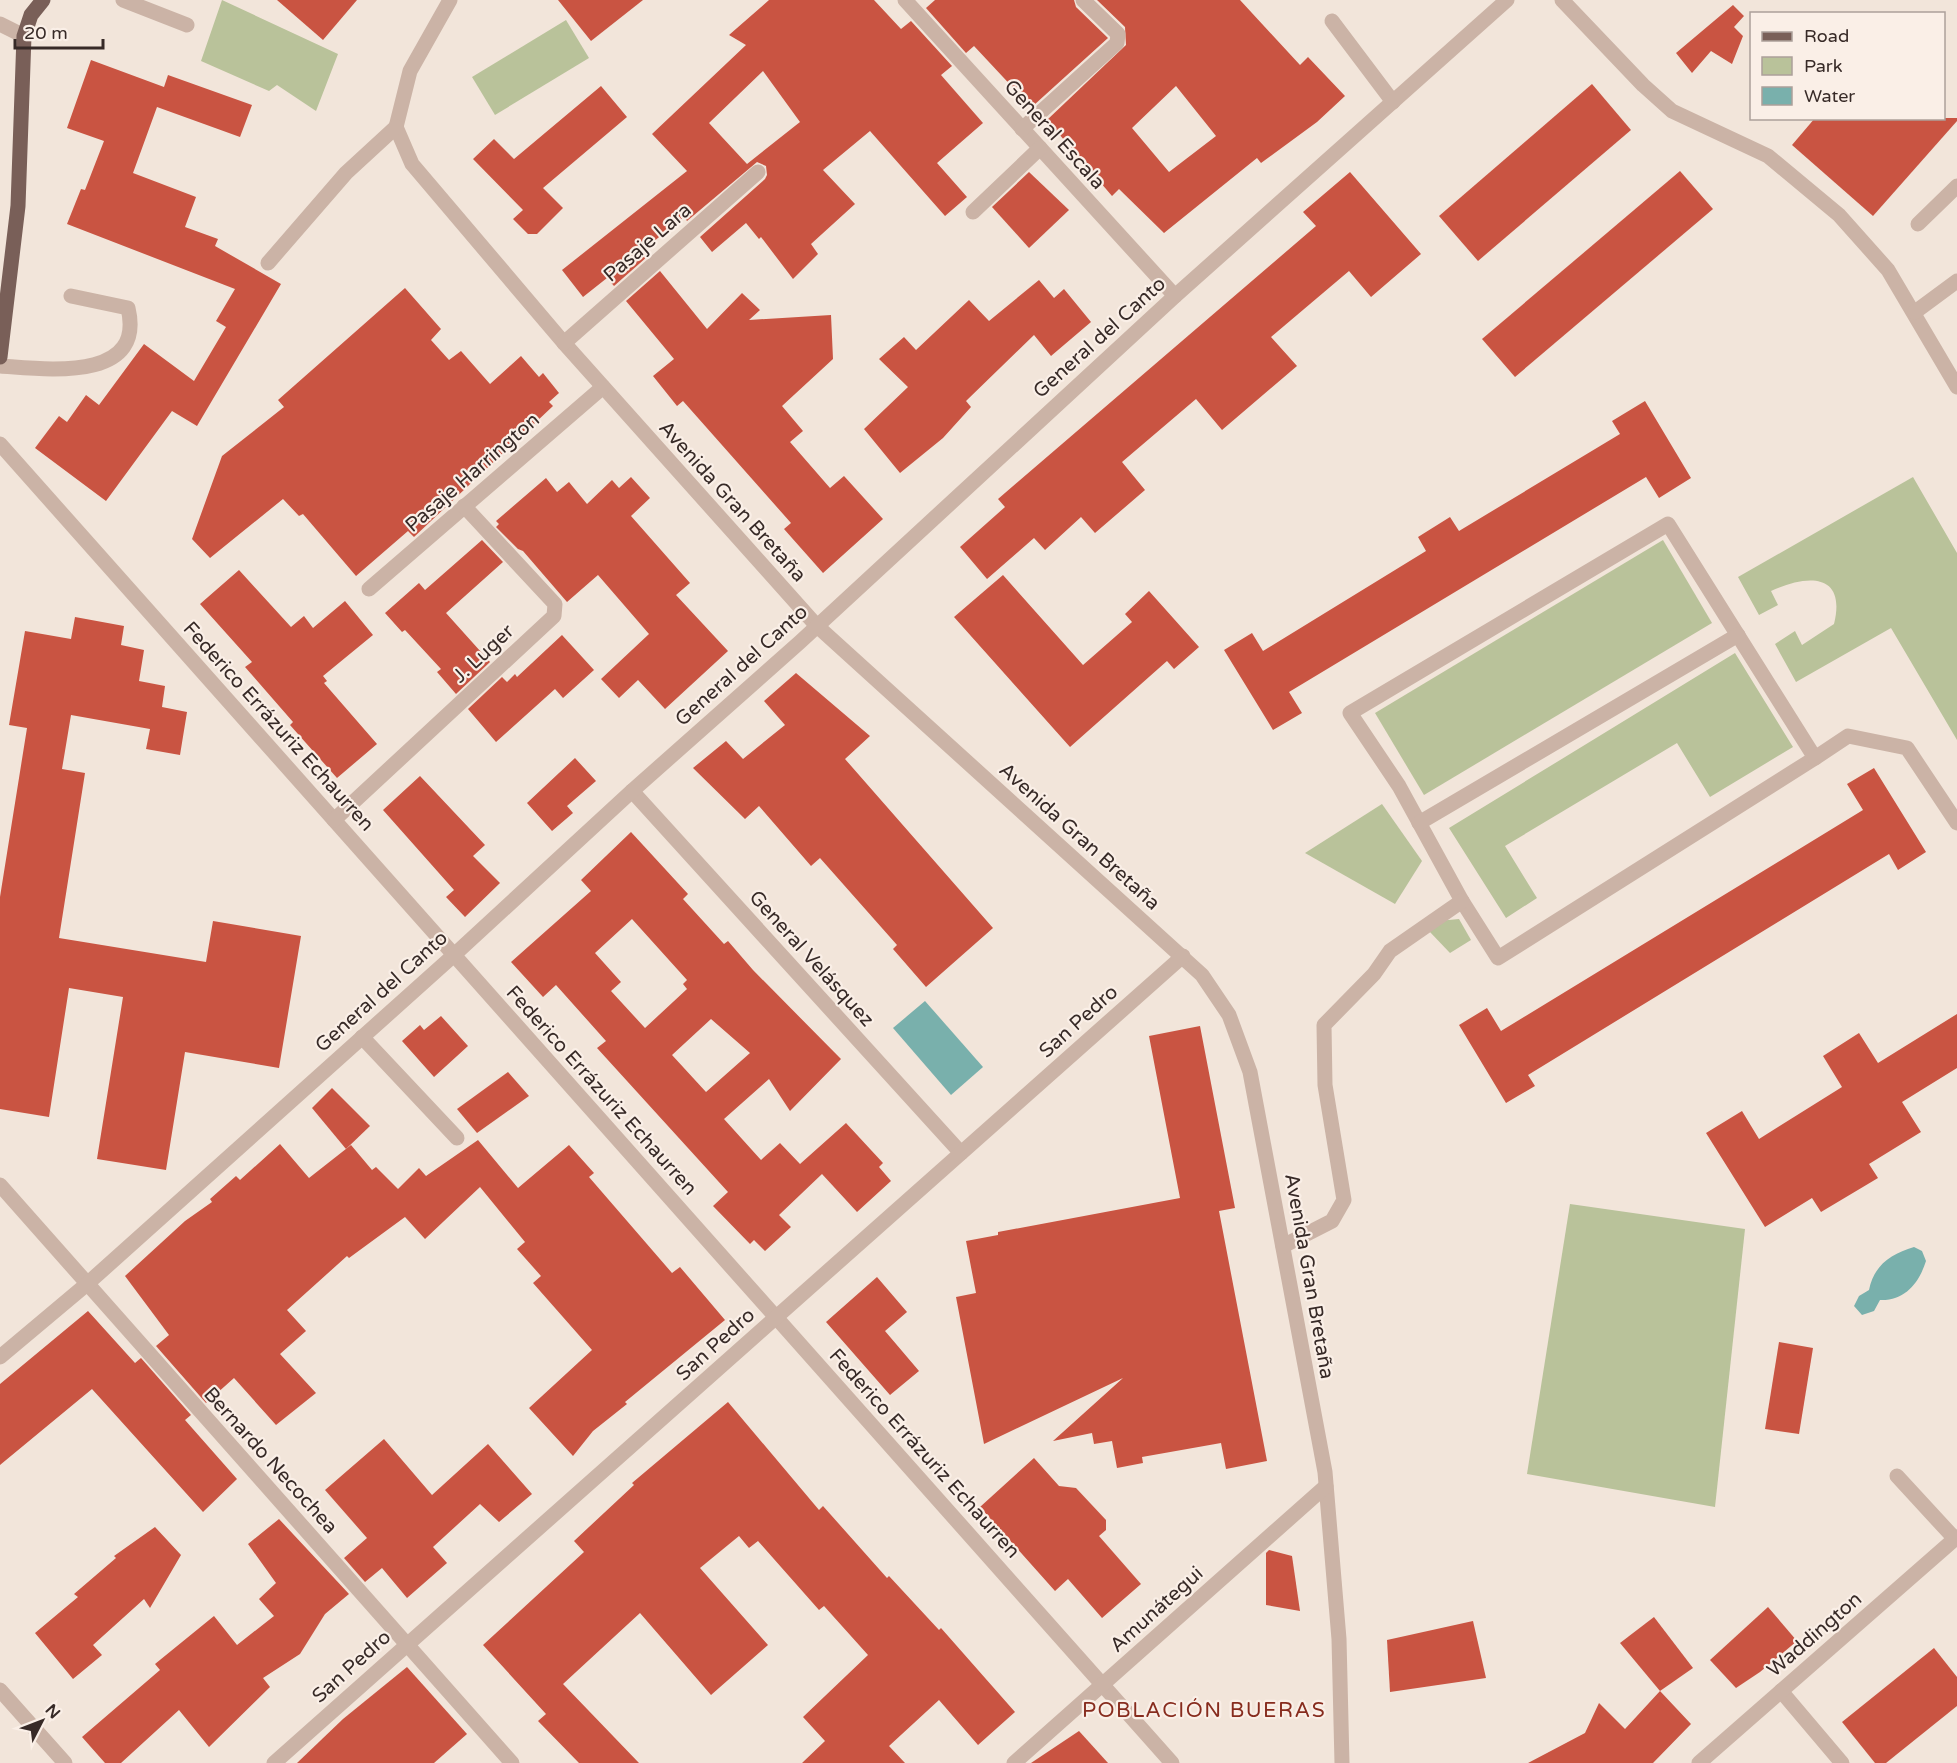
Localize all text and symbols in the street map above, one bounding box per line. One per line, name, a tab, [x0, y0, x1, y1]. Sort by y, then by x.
scale bar	[15, 12, 104, 50]
legend	[1750, 12, 1945, 120]
text: 20 m	[24, 22, 68, 44]
text: Road	[1804, 25, 1849, 47]
text: Park	[1804, 55, 1843, 77]
street label: General Escala	[999, 75, 1110, 194]
text: Water	[1804, 85, 1855, 107]
street label: Pasaje Lara	[599, 198, 696, 287]
street label: General del Canto	[1029, 272, 1171, 404]
street label: Pasaje Harrington	[401, 408, 545, 538]
street label: Avenida Gran Bretaña	[654, 416, 811, 587]
street label: General del Canto	[671, 600, 813, 732]
street label: Federico Errázuriz Echaurren	[178, 617, 379, 836]
street label: J. Luger	[448, 619, 520, 688]
street label: Avenida Gran Bretaña	[994, 758, 1165, 915]
street label: General Velásquez	[744, 886, 879, 1032]
street label: General del Canto	[311, 926, 453, 1058]
street label: San Pedro	[1034, 980, 1123, 1063]
street label: Federico Errázuriz Echaurren	[501, 981, 702, 1200]
street label: Avenida Gran Bretaña	[1279, 1172, 1339, 1381]
street label: San Pedro	[671, 1303, 760, 1386]
street label: Federico Errázuriz Echaurren	[824, 1344, 1025, 1563]
street label: Bernardo Necochea	[198, 1383, 342, 1539]
street label: Amunátegui	[1105, 1562, 1208, 1658]
street label: Waddington	[1762, 1587, 1867, 1682]
street label: San Pedro	[307, 1625, 396, 1708]
north arrow	[12, 1691, 72, 1751]
district label: POBLACIÓN BUERAS	[1082, 1698, 1326, 1723]
text: N	[41, 1700, 64, 1723]

